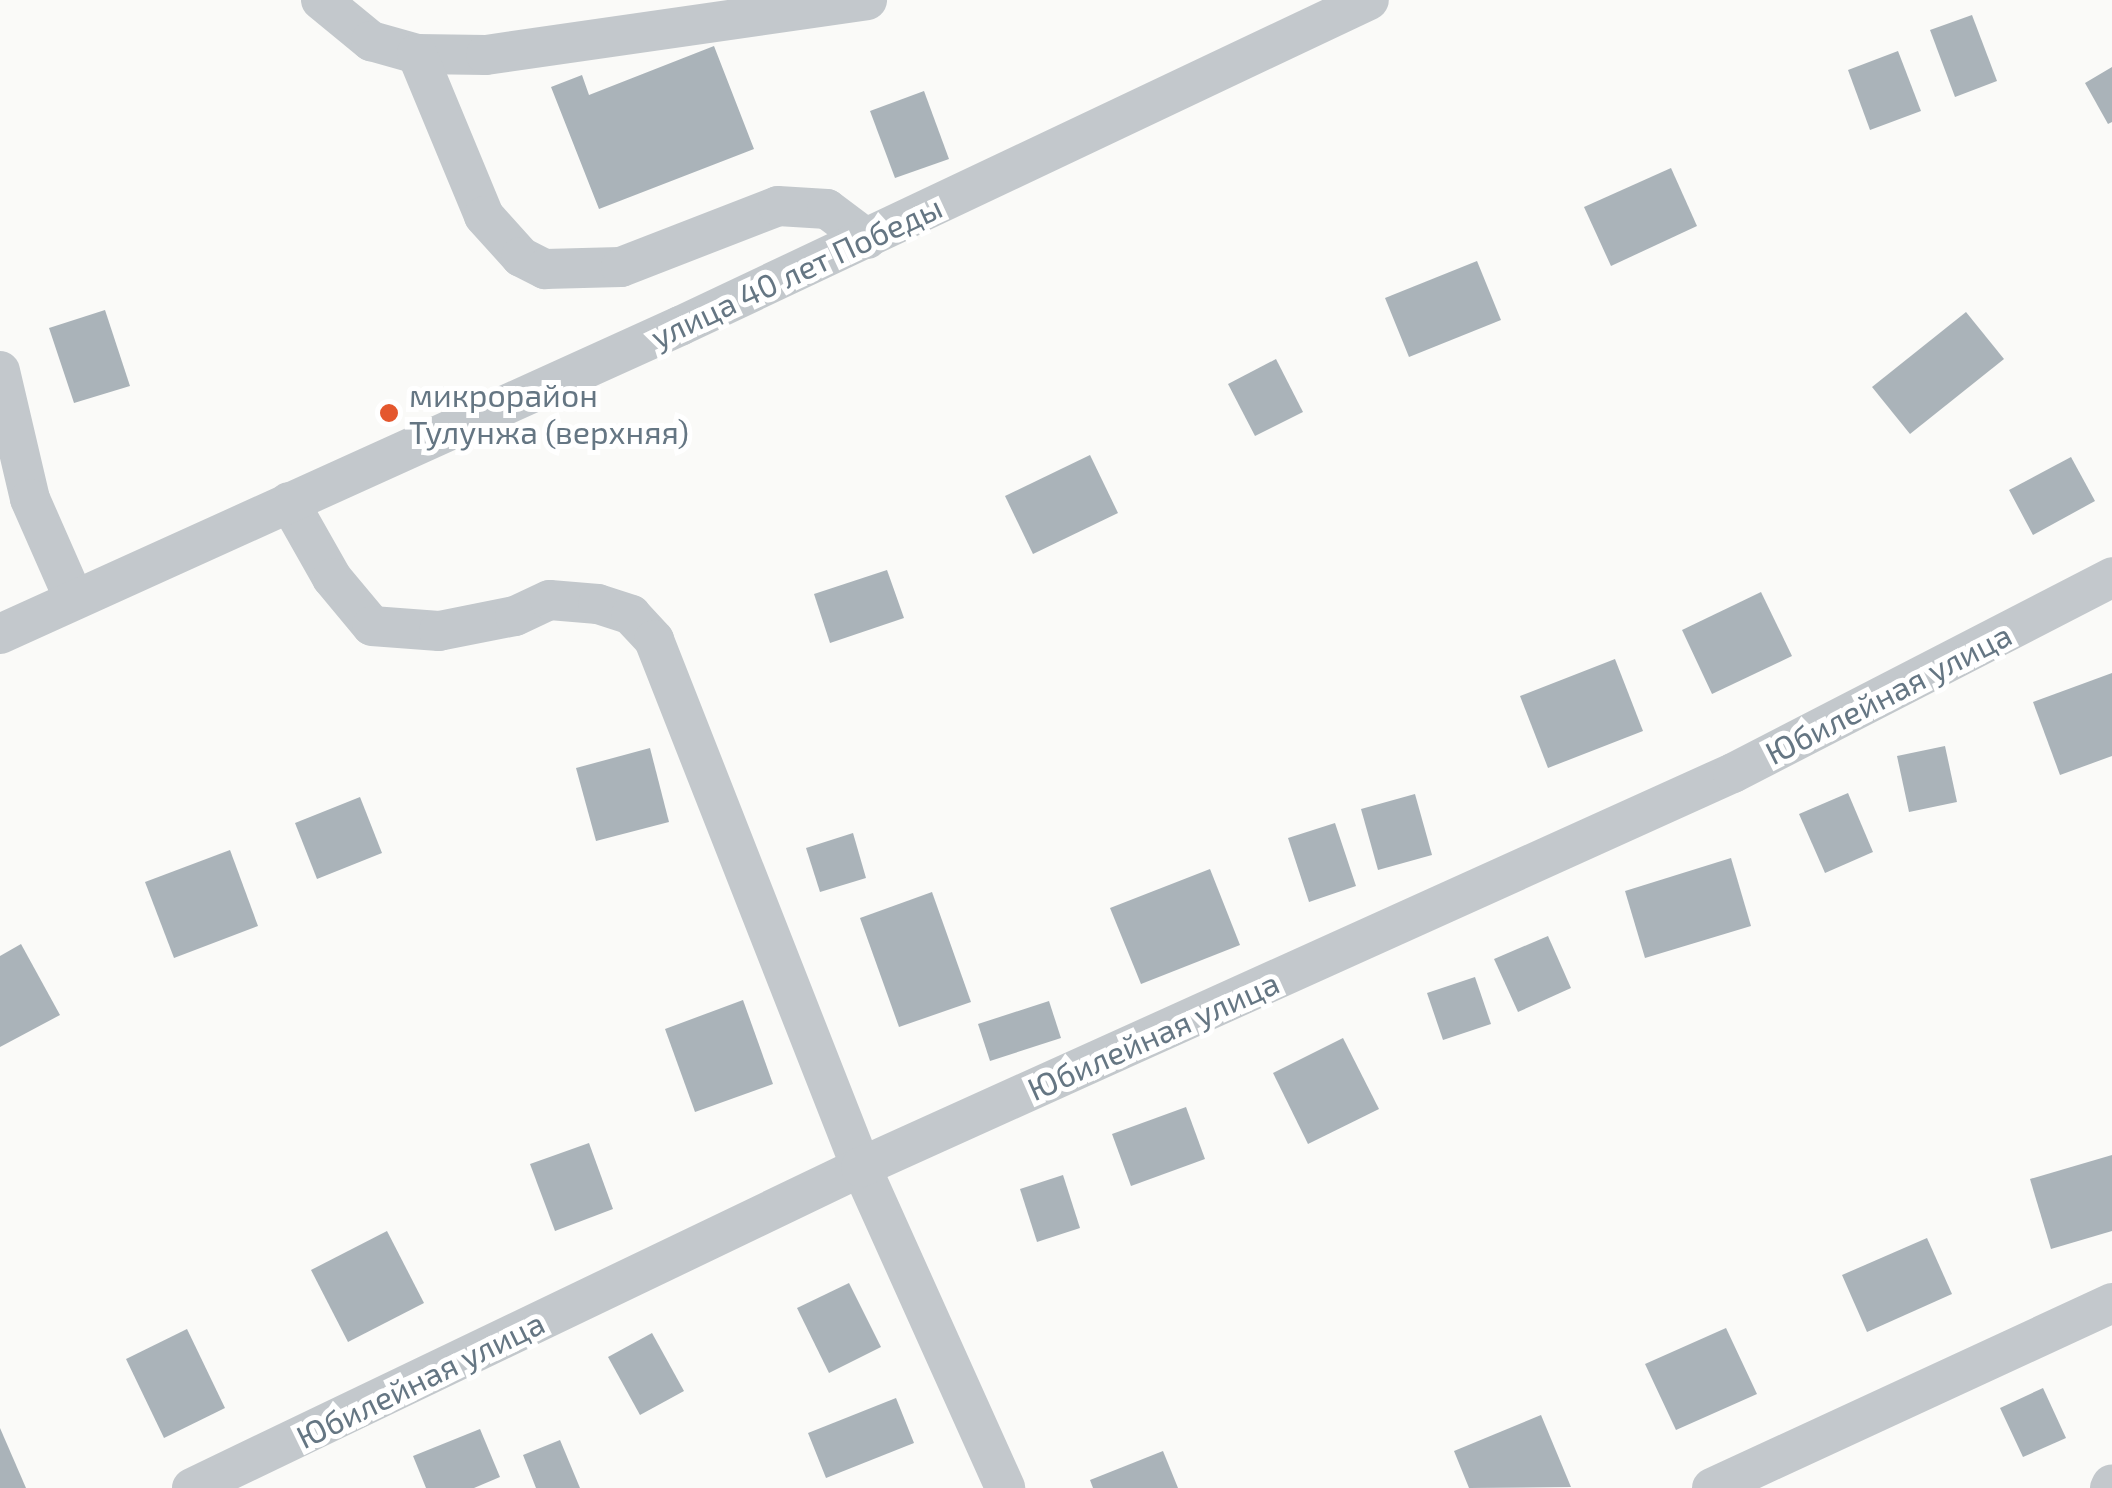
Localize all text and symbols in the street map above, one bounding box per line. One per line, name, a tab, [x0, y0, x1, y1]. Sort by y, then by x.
street label: улица 40 лет Победы	[644, 187, 948, 355]
place label: микрорайон Тулунжа (верхняя)	[409, 376, 689, 451]
marker: микрорайон Тулунжа (верхняя)	[378, 402, 400, 424]
street label: Юбилейная улица	[1759, 614, 2017, 772]
street label: Юбилейная улица	[1021, 962, 1285, 1108]
street label: Юбилейная улица	[290, 1302, 550, 1456]

